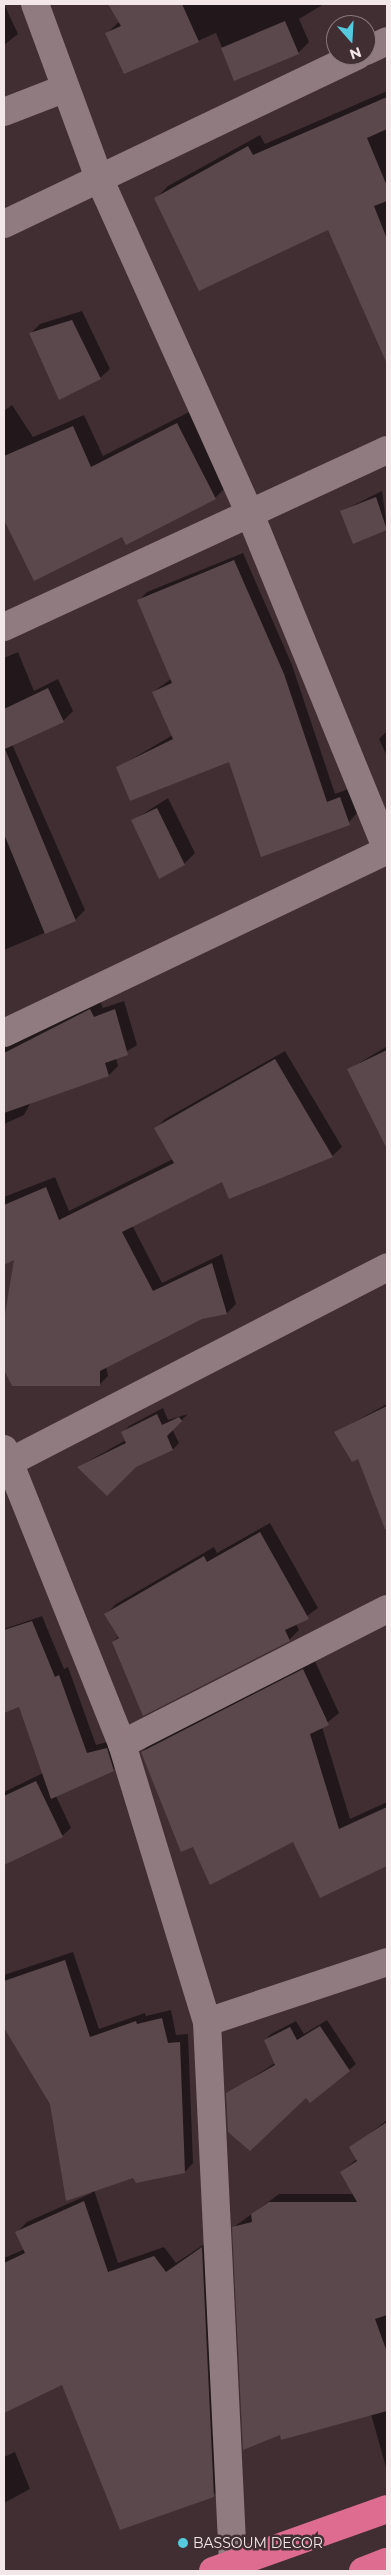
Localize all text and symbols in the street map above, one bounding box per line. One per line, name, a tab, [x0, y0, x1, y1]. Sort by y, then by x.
north arrow	[326, 15, 376, 65]
text: N	[347, 43, 364, 64]
place label: BASSOUM DECOR	[193, 2535, 323, 2551]
marker: BASSOUM DECOR	[177, 2537, 189, 2549]

